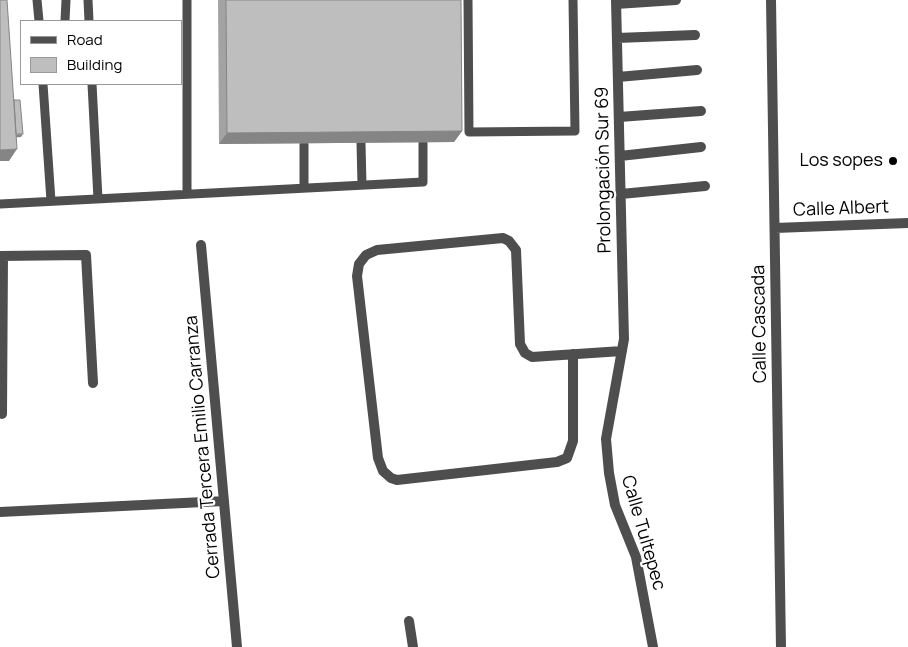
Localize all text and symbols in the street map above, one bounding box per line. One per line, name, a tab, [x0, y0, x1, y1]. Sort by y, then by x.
legend	[20, 20, 182, 85]
text: Road	[67, 29, 103, 50]
text: Building	[67, 54, 122, 75]
street label: Prolongación Sur 69	[592, 86, 616, 254]
place label: Los sopes	[799, 150, 883, 172]
marker: Los sopes	[887, 155, 899, 167]
street label: Calle Albert	[793, 197, 889, 221]
street label: Calle Cascada	[748, 265, 772, 383]
street label: Cerrada Tercera Emilio Carranza	[181, 315, 225, 579]
street label: Calle Tultepec	[616, 473, 670, 593]

